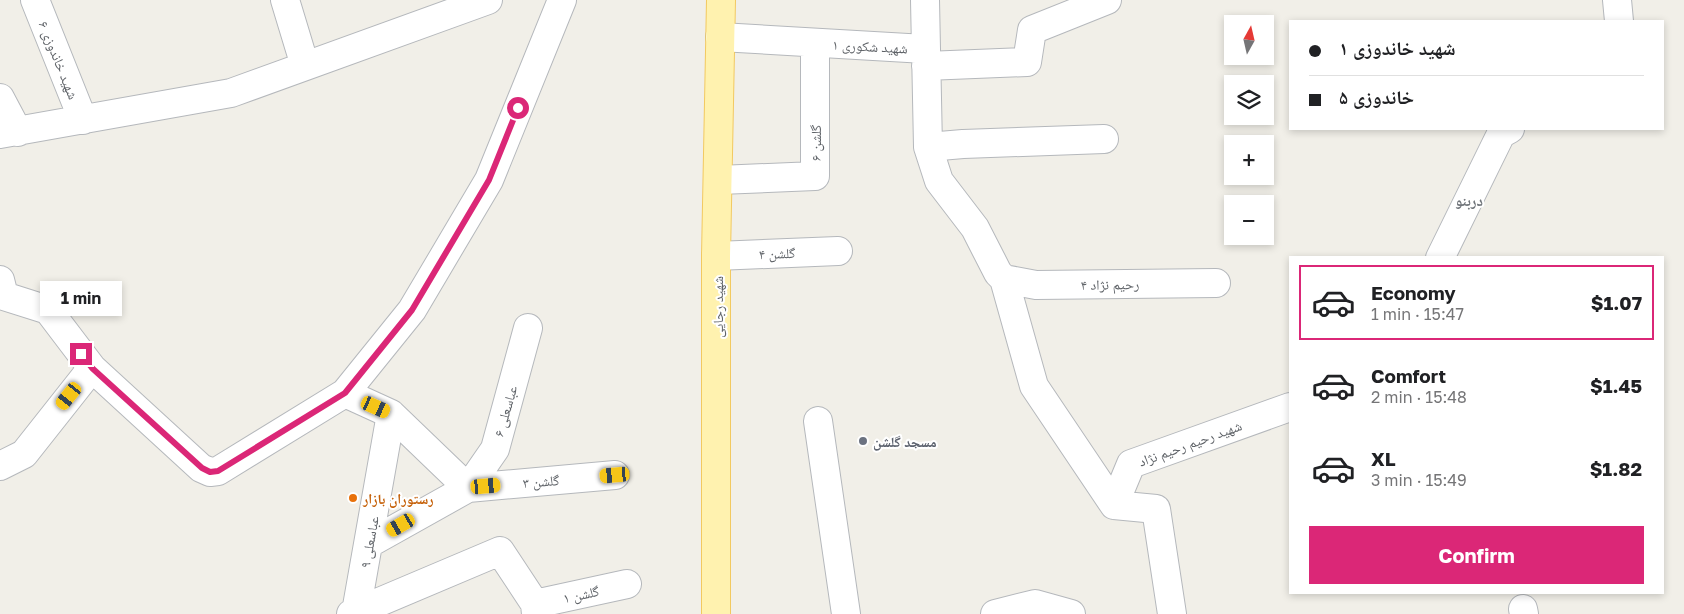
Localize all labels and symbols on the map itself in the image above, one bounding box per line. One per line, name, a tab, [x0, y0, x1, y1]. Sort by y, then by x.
north arrow	[1224, 15, 1274, 65]
street label: ۶ شهید خاندوزی	[35, 18, 82, 102]
street label: ۱ شهید شکوری	[832, 36, 908, 57]
route start	[507, 97, 529, 119]
street label: ۶ گلشن	[807, 125, 825, 161]
district label: دربنو	[1455, 191, 1483, 210]
street label: ۴ گلشن	[758, 244, 796, 263]
street label: رحیم نژاد ۴	[1081, 275, 1140, 295]
street label: شهید رجایی	[709, 276, 727, 338]
callout: 1 min	[40, 282, 122, 316]
route end	[70, 343, 92, 365]
car	[53, 380, 84, 412]
street label: ۶ عباسعلی	[490, 383, 521, 439]
car	[359, 394, 392, 420]
street label: شهید رحیم رحیم نژاد	[1136, 416, 1245, 471]
place label: مسجد گلشن	[873, 433, 937, 451]
marker: مسجد گلشن	[857, 435, 869, 447]
car	[599, 466, 630, 484]
street label: ۳ گلشن	[522, 471, 560, 492]
car	[470, 477, 501, 495]
place label: رستوران بازار	[362, 490, 434, 508]
marker: رستوران بازار	[347, 492, 359, 504]
car	[384, 511, 417, 539]
street label: ۹ عباسعلی	[356, 515, 383, 570]
street label: ۱ گلشن	[561, 582, 601, 607]

